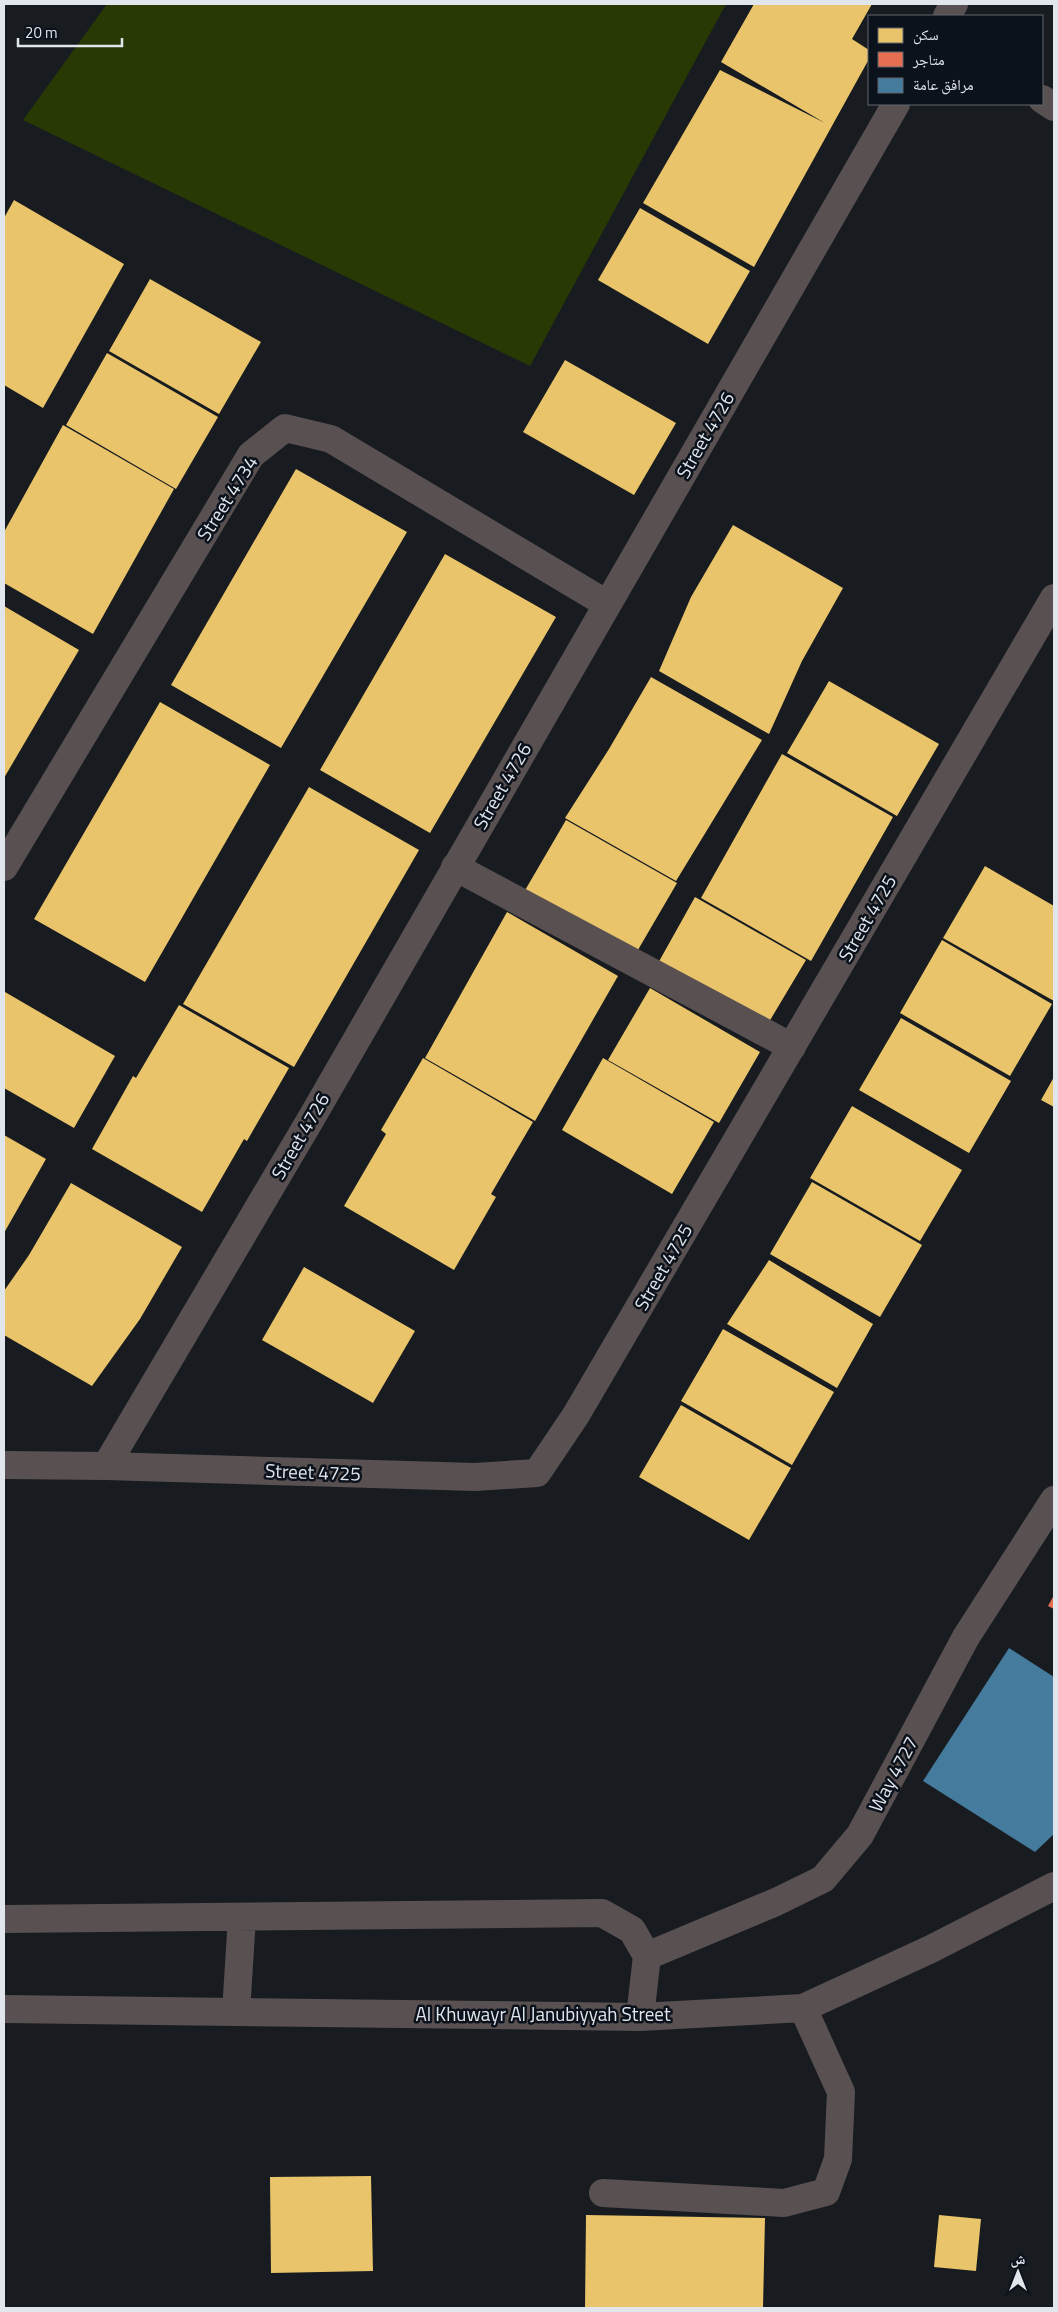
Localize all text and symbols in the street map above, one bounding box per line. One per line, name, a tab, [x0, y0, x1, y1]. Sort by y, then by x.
scale bar	[18, 15, 121, 47]
legend	[868, 15, 1043, 105]
text: 20 m	[25, 21, 58, 44]
text: سكن	[913, 23, 939, 46]
text: متاجر	[912, 48, 945, 71]
text: مرافق عامة	[913, 73, 974, 96]
street label: Street 4726	[668, 386, 741, 483]
street label: Street 4734	[189, 449, 264, 546]
street label: Street 4726	[465, 737, 538, 834]
street label: Street 4725	[830, 869, 903, 966]
street label: Street 4726	[263, 1087, 336, 1184]
street label: Street 4725	[626, 1218, 699, 1315]
street label: Street 4725	[265, 1455, 361, 1488]
street label: Way 4727	[861, 1731, 925, 1817]
street label: Al Khuwayr Al Janubiyyah Street	[415, 1999, 671, 2028]
north arrow	[993, 2247, 1043, 2297]
text: ش	[1011, 2248, 1026, 2269]

